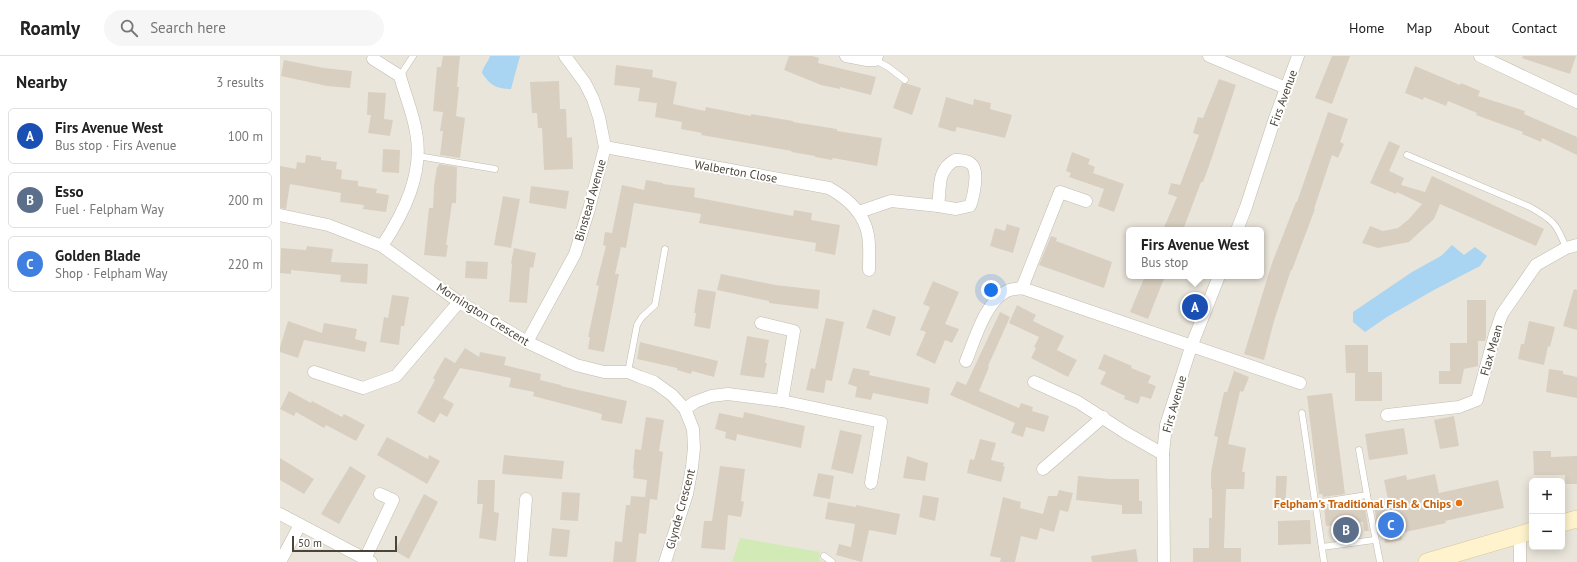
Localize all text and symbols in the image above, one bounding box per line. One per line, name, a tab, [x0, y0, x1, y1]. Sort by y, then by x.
search box	[104, 10, 384, 46]
text: Roamly	[20, 16, 80, 40]
icon: search	[118, 17, 140, 39]
text: Search here	[150, 18, 226, 37]
text: Home	[1349, 19, 1384, 37]
text: Map	[1406, 19, 1432, 37]
text: About	[1454, 19, 1490, 37]
text: Contact	[1512, 19, 1557, 37]
street label: Firs Avenue	[1266, 68, 1300, 128]
text: Nearby	[16, 71, 67, 93]
text: 3 results	[216, 74, 264, 91]
text: Firs Avenue West	[55, 118, 163, 137]
text: A	[26, 128, 34, 145]
text: 100 m	[228, 128, 263, 145]
text: Bus stop · Firs Avenue	[55, 137, 176, 154]
street label: Walberton Close	[693, 156, 779, 186]
street label: Binstead Avenue	[571, 157, 609, 243]
text: Esso	[55, 182, 84, 201]
text: B	[26, 192, 34, 209]
text: 200 m	[228, 192, 263, 209]
text: Fuel · Felpham Way	[55, 201, 164, 218]
popup	[1126, 227, 1264, 279]
text: Firs Avenue West	[1141, 235, 1249, 254]
text: Golden Blade	[55, 246, 141, 265]
text: Bus stop	[1141, 254, 1188, 271]
text: C	[26, 256, 34, 273]
text: 220 m	[228, 256, 263, 273]
text: Shop · Felpham Way	[55, 265, 168, 282]
street label: Mornington Crescent	[434, 279, 532, 349]
your location	[981, 280, 1001, 300]
pin: A	[1182, 292, 1208, 322]
street label: Flax Mean	[1477, 323, 1505, 377]
street label: Firs Avenue	[1159, 374, 1189, 434]
street label: Glynde Crescent	[662, 467, 698, 551]
map controls	[1529, 478, 1565, 550]
button: +	[1529, 478, 1565, 514]
place label: Felpham's Traditional Fish & Chips	[1274, 496, 1451, 511]
marker: Felpham's Traditional Fish & Chips	[1454, 498, 1464, 508]
pin: C	[1378, 510, 1404, 540]
button: −	[1529, 514, 1565, 550]
pin: B	[1333, 515, 1359, 545]
scale bar	[292, 534, 397, 553]
text: 50 m	[298, 536, 322, 550]

